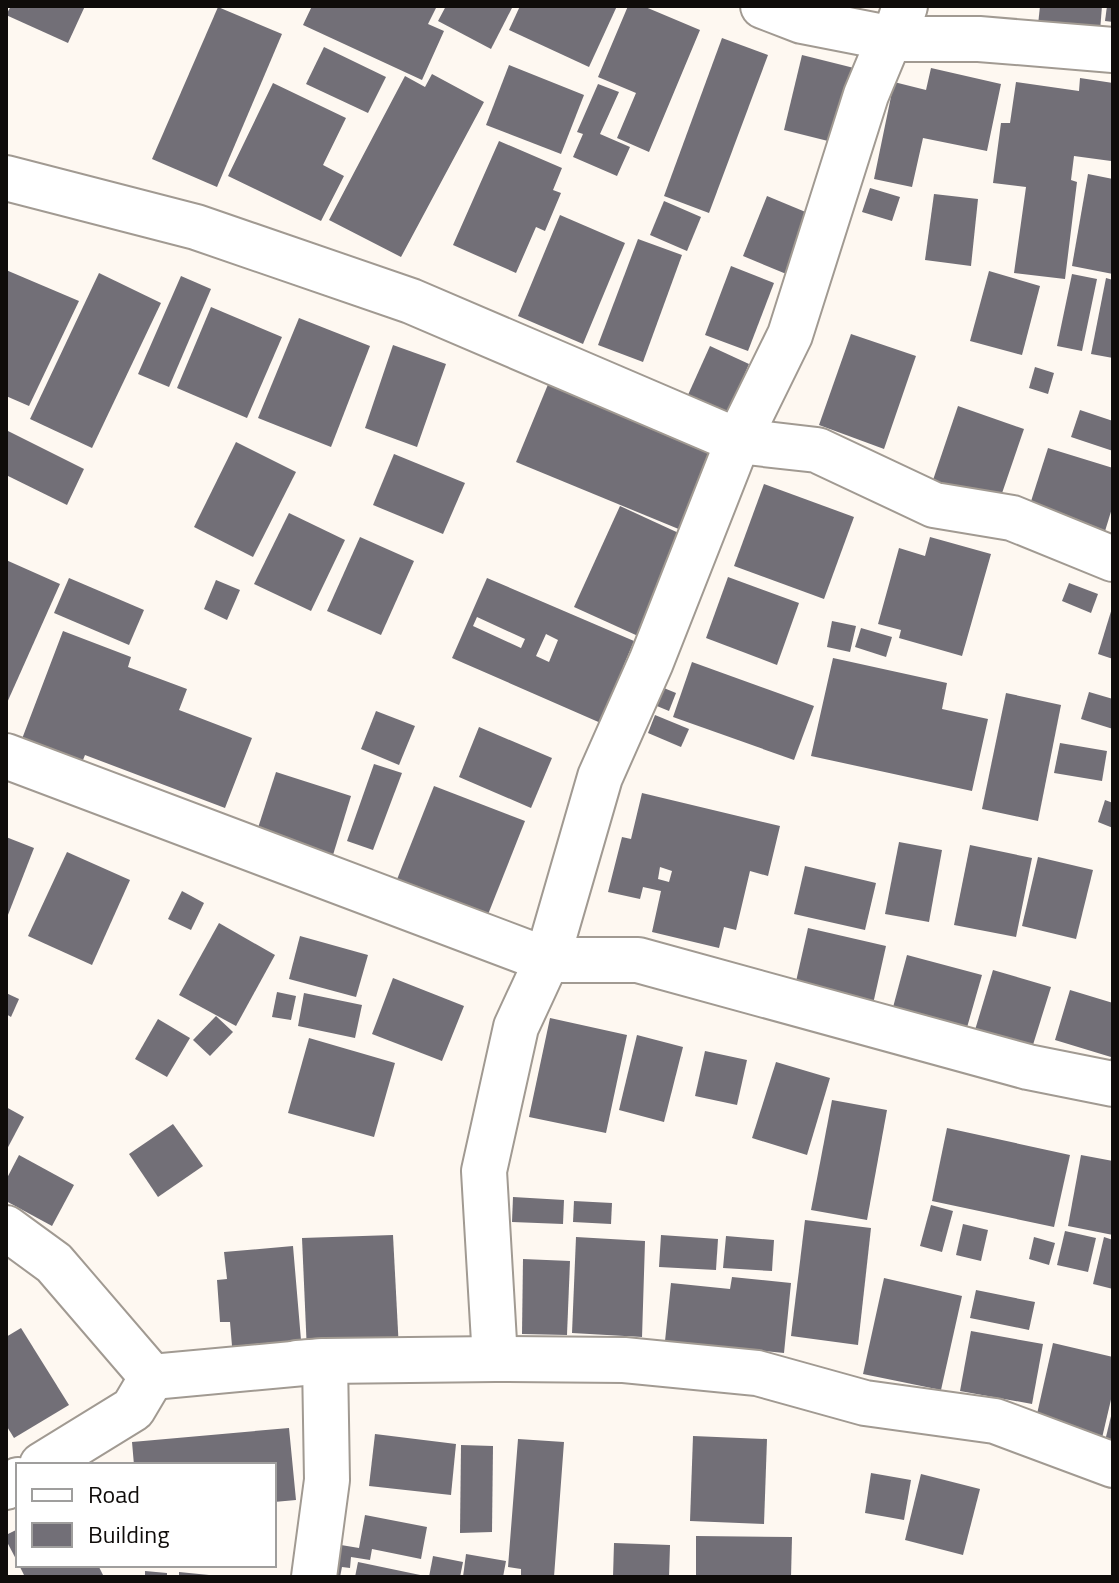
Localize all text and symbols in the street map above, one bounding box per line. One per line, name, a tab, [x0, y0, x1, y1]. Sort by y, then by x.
legend	[16, 1463, 276, 1567]
text: Road	[88, 1476, 140, 1512]
text: Building	[88, 1516, 170, 1552]

